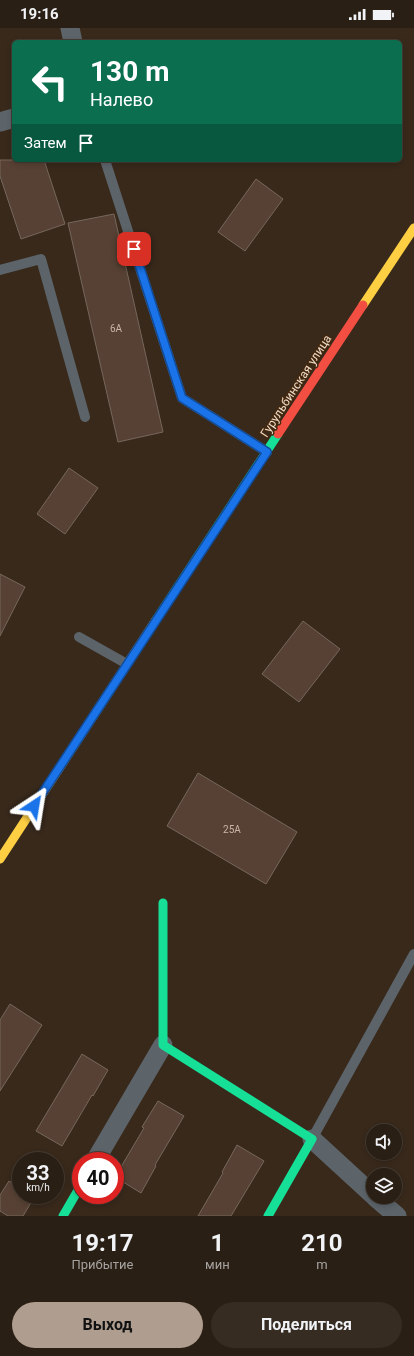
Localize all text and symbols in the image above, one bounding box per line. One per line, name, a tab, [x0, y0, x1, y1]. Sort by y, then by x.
text: 19:16	[20, 5, 59, 23]
text: 130 m	[90, 55, 169, 88]
icon: left	[24, 56, 76, 108]
text: Налево	[90, 89, 153, 110]
icon: arrive	[75, 132, 97, 154]
text: Затем	[24, 134, 67, 152]
pin	[117, 232, 151, 266]
icon: arrive	[123, 238, 145, 260]
house number: 6А	[110, 323, 123, 334]
street label: Гурульбинская улица	[258, 332, 334, 440]
position arrow	[13, 785, 55, 827]
house number: 25А	[223, 824, 241, 835]
map controls	[366, 1124, 402, 1204]
button: sound	[366, 1124, 402, 1160]
speed limit sign: 40	[72, 1152, 124, 1204]
text: 33	[27, 1161, 49, 1185]
button: layers	[366, 1168, 402, 1204]
text: km/h	[26, 1182, 50, 1193]
text: 19:17	[72, 1229, 133, 1257]
text: 1	[210, 1229, 224, 1257]
text: 210	[301, 1229, 342, 1257]
text: Прибытие	[72, 1257, 134, 1272]
text: мин	[205, 1257, 230, 1272]
text: m	[316, 1257, 328, 1272]
button: Выход	[12, 1302, 203, 1348]
button: Поделиться	[211, 1302, 402, 1348]

